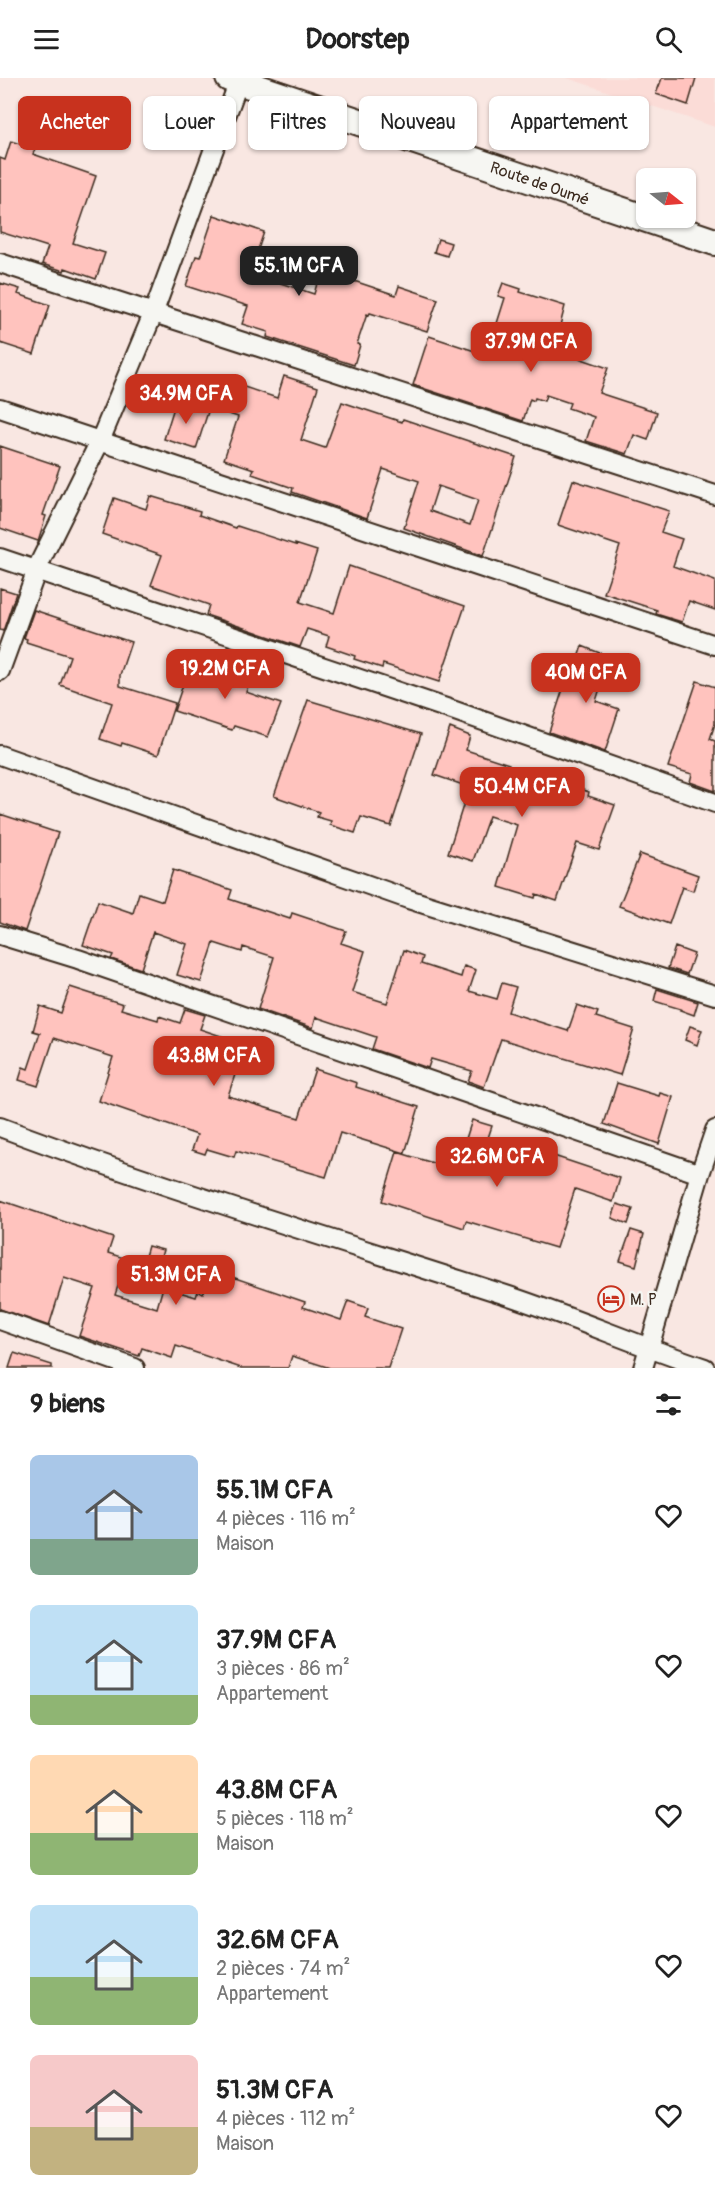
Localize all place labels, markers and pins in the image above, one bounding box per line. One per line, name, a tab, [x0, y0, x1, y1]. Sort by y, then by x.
pin: 55.1M CFA	[230, 246, 368, 297]
pin: 37.9M CFA	[462, 322, 600, 373]
pin: 34.9M CFA	[117, 374, 255, 425]
pin: 19.2M CFA	[156, 649, 294, 700]
pin: 40M CFA	[531, 653, 641, 704]
pin: 50.4M CFA	[453, 767, 591, 818]
pin: 43.8M CFA	[145, 1036, 283, 1087]
pin: 32.6M CFA	[428, 1137, 566, 1188]
pin: 51.3M CFA	[107, 1255, 245, 1306]
hotel icon: M. P	[596, 1284, 626, 1314]
place label: M. P	[630, 1290, 657, 1310]

